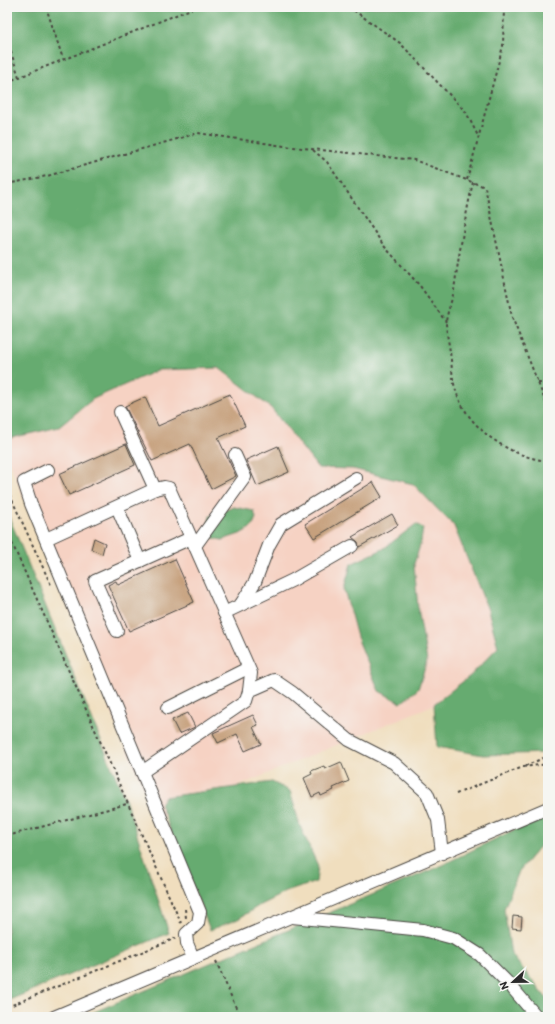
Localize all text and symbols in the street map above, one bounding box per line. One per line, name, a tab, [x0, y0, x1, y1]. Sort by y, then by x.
north arrow	[493, 962, 533, 1002]
text: N	[497, 980, 512, 991]

